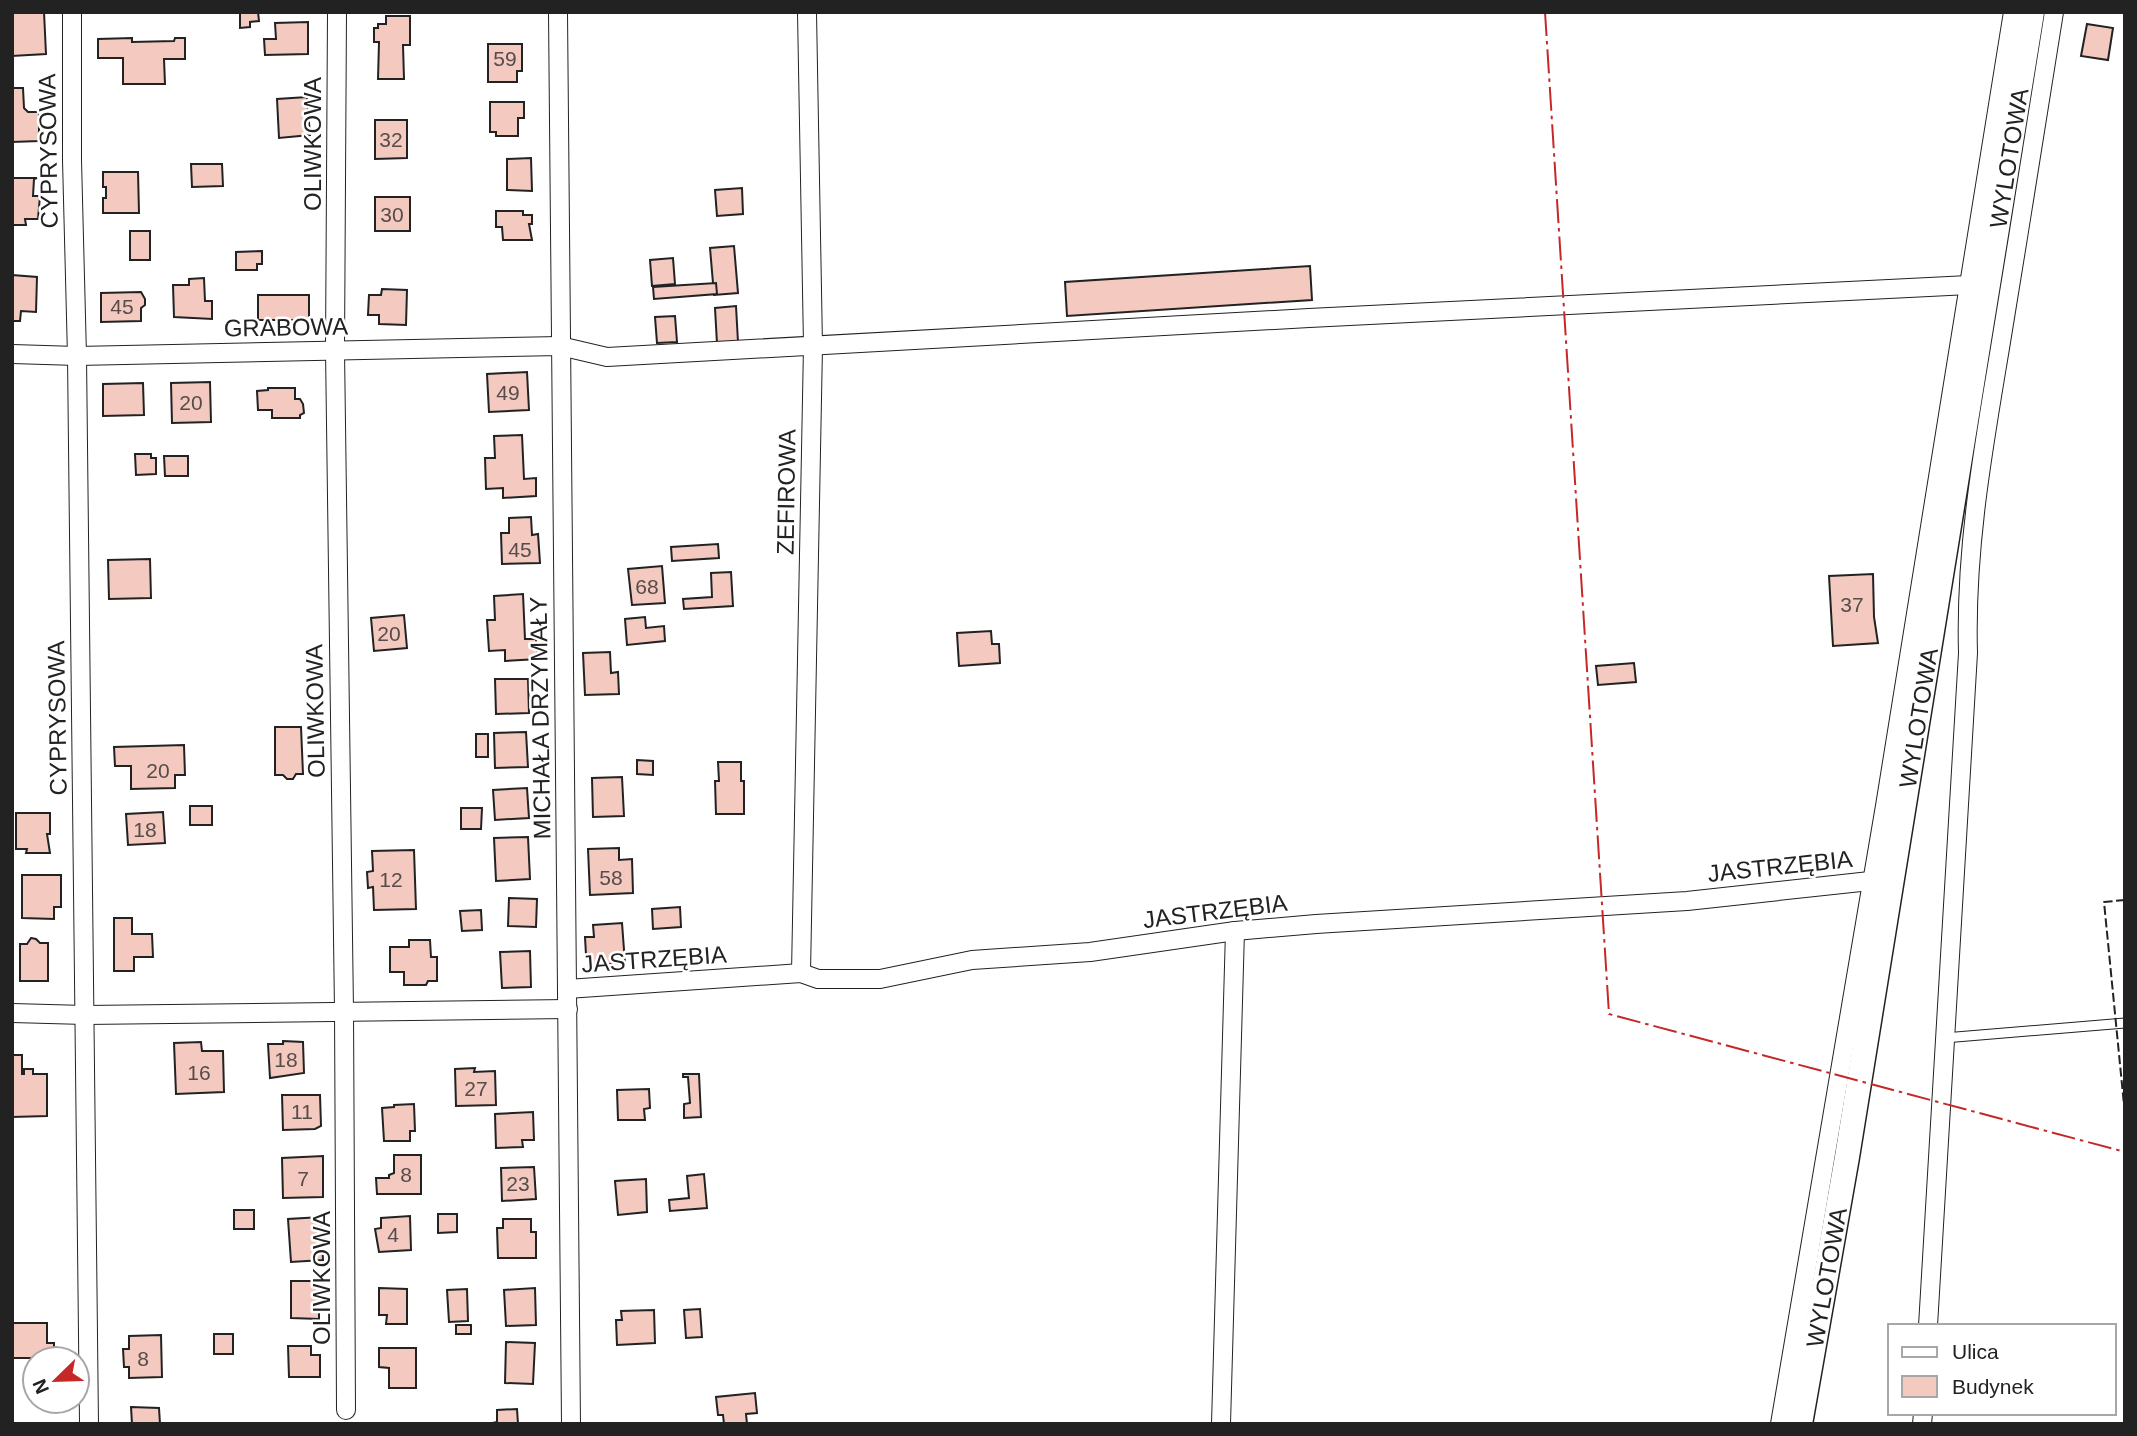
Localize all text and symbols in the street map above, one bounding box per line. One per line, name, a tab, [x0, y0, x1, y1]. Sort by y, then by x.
house number: 59	[493, 47, 517, 70]
street label: CYPRYSOWA	[33, 73, 63, 229]
street label: OLIWKOWA	[299, 77, 326, 211]
street label: WYLOTOWA	[1984, 86, 2033, 230]
house number: 32	[379, 128, 403, 151]
house number: 30	[380, 203, 404, 226]
house number: 45	[110, 295, 134, 318]
street label: GRABOWA	[224, 312, 348, 342]
house number: 49	[496, 381, 520, 404]
house number: 20	[179, 391, 203, 414]
street label: ZEFIROWA	[771, 429, 801, 555]
house number: 45	[508, 538, 532, 561]
house number: 68	[635, 575, 659, 598]
house number: 37	[1840, 593, 1864, 616]
street label: MICHAŁA DRZYMAŁY	[524, 596, 556, 840]
house number: 20	[377, 622, 401, 645]
street label: CYPRYSOWA	[42, 640, 72, 796]
street label: OLIWKOWA	[300, 644, 330, 778]
street label: WYLOTOWA	[1893, 646, 1943, 790]
house number: 20	[146, 759, 170, 782]
house number: 18	[133, 818, 157, 841]
street label: JASTRZĘBIA	[1706, 845, 1854, 887]
house number: 58	[599, 866, 623, 889]
house number: 12	[379, 868, 403, 891]
street label: JASTRZĘBIA	[1141, 889, 1289, 933]
street label: JASTRZĘBIA	[581, 940, 727, 978]
house number: 18	[274, 1048, 298, 1071]
house number: 16	[187, 1061, 211, 1084]
house number: 27	[464, 1077, 488, 1100]
house number: 11	[291, 1100, 313, 1123]
house number: 8	[400, 1163, 412, 1186]
house number: 7	[297, 1167, 309, 1190]
house number: 23	[506, 1172, 530, 1195]
street label: WYLOTOWA	[1800, 1205, 1851, 1349]
street label: OLIWKOWA	[308, 1211, 335, 1345]
house number: 4	[387, 1223, 399, 1246]
legend	[1888, 1324, 2116, 1415]
text: Ulica	[1952, 1340, 1999, 1363]
north arrow	[21, 1345, 91, 1415]
house number: 8	[137, 1347, 149, 1370]
text: Budynek	[1952, 1375, 2034, 1398]
text: N	[28, 1376, 53, 1397]

